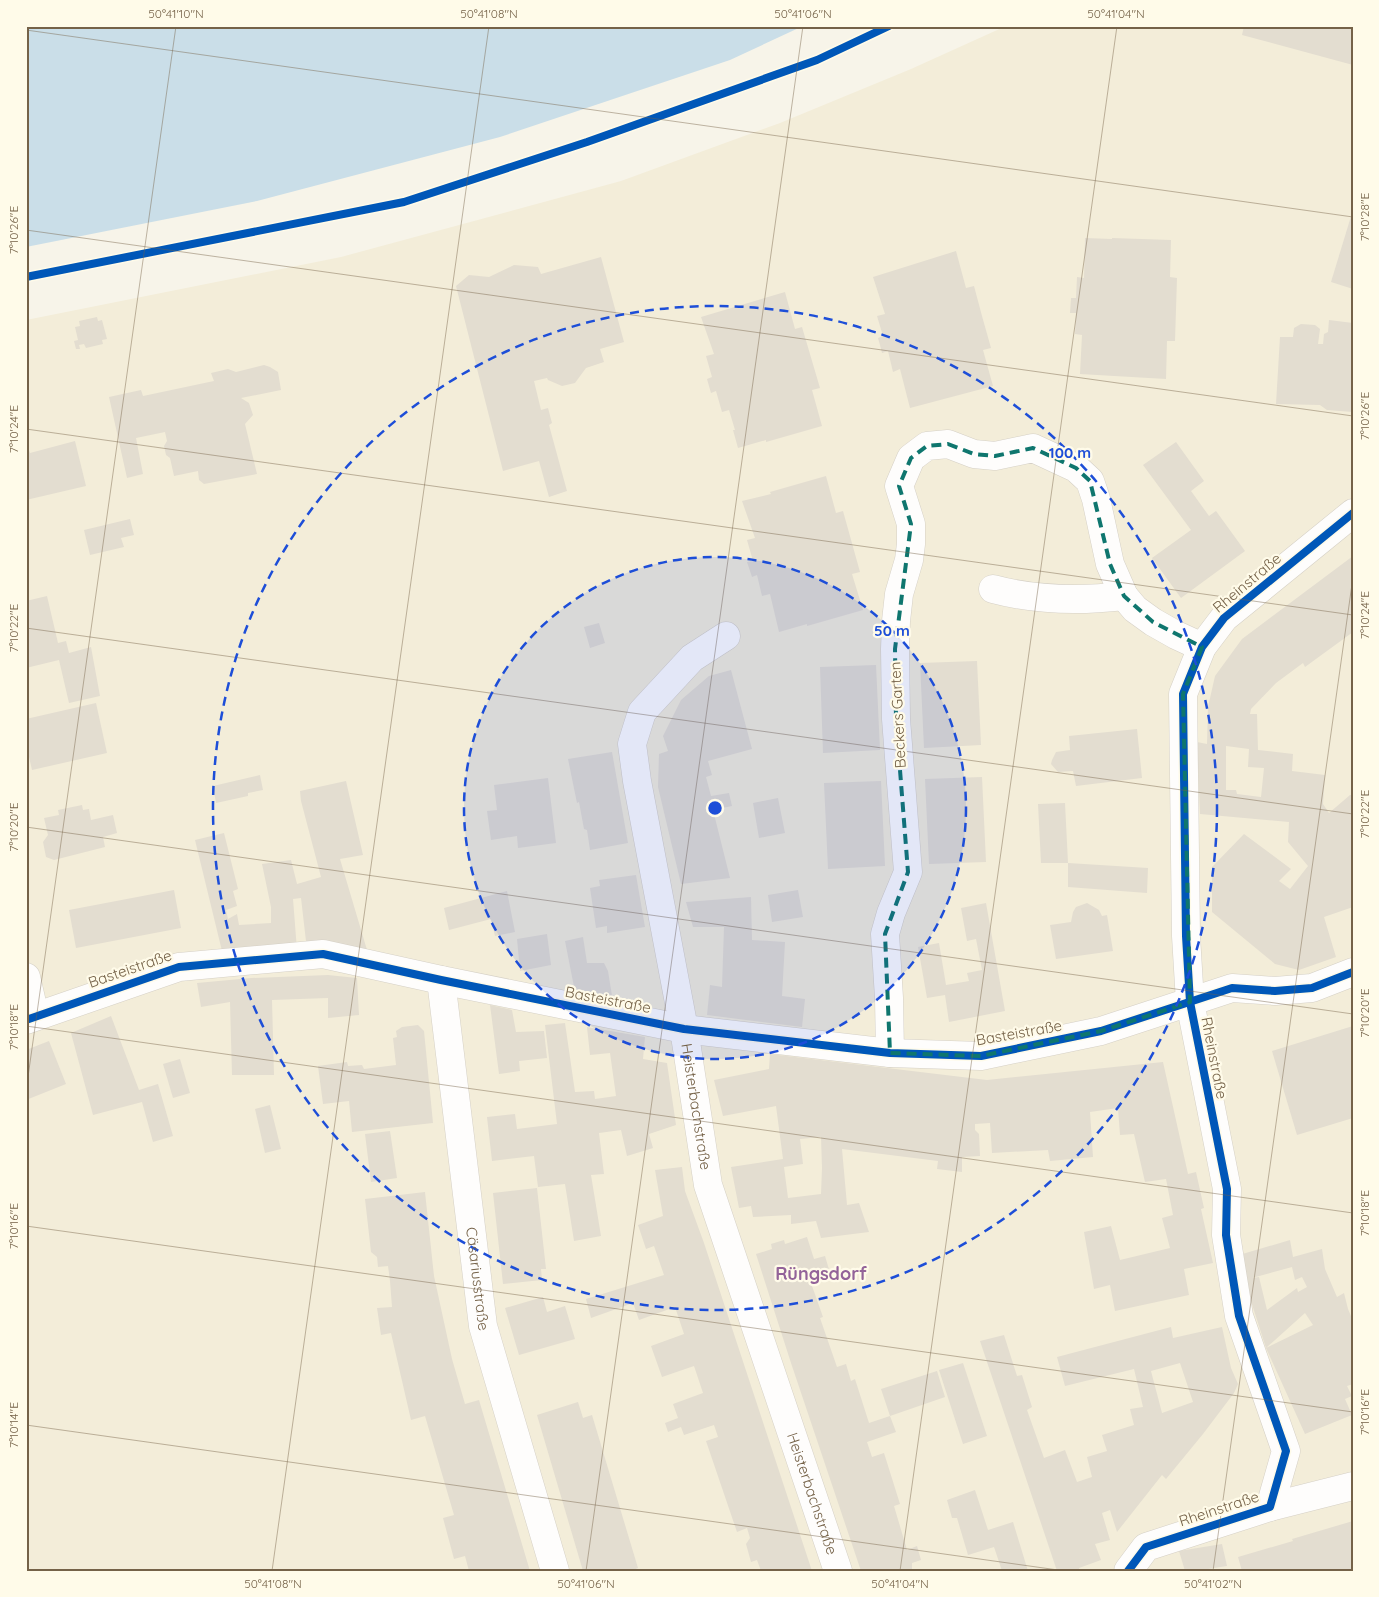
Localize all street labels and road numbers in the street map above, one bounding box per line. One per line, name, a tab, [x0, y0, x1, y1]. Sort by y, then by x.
street label: Rheinstraße	[1209, 549, 1285, 617]
street label: Beckers Garten	[885, 661, 910, 769]
street label: Basteistraße	[86, 945, 174, 992]
street label: Basteistraße	[564, 982, 653, 1017]
street label: Rheinstraße	[1197, 1015, 1232, 1101]
street label: Basteistraße	[974, 1016, 1063, 1049]
street label: Heisterbachstraße	[677, 1042, 716, 1171]
street label: Cäsariusstraße	[462, 1226, 494, 1333]
street label: Heisterbachstraße	[783, 1430, 842, 1557]
street label: Rheinstraße	[1176, 1487, 1261, 1530]

